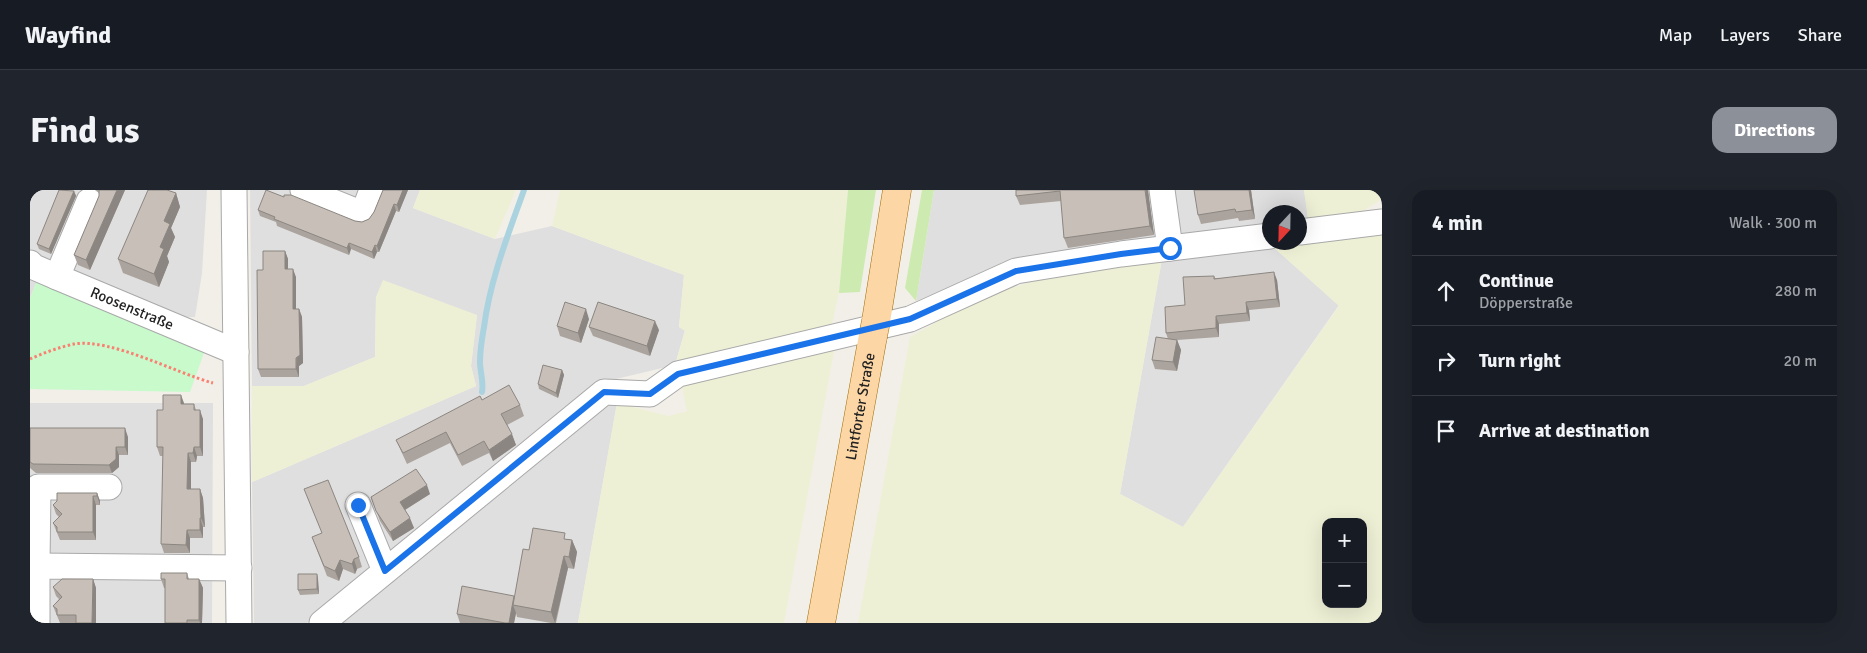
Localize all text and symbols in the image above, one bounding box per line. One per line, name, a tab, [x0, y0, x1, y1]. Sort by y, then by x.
text: Wayfind	[25, 20, 111, 50]
text: Map	[1659, 24, 1692, 46]
text: Layers	[1720, 24, 1770, 46]
text: Share	[1798, 24, 1842, 46]
button: Directions	[1712, 107, 1837, 153]
text: Find us	[30, 109, 140, 152]
north arrow	[1262, 205, 1307, 250]
text: 4 min	[1432, 210, 1483, 236]
text: Walk · 300 m	[1729, 213, 1817, 233]
route start	[1159, 237, 1182, 260]
text: Continue	[1479, 269, 1554, 293]
icon: ahead	[1432, 277, 1460, 305]
text: 280 m	[1775, 281, 1817, 301]
street label: Roosenstraße	[88, 283, 176, 334]
text: Döpperstraße	[1479, 293, 1573, 313]
icon: right	[1432, 347, 1460, 375]
text: Turn right	[1479, 349, 1561, 373]
street label: Lintforter Straße	[842, 351, 879, 462]
text: 20 m	[1783, 351, 1817, 371]
icon: arrive	[1432, 417, 1460, 445]
text: Arrive at destination	[1479, 419, 1650, 443]
route end	[347, 494, 370, 517]
map controls	[1322, 518, 1367, 608]
button: +	[1322, 518, 1367, 563]
button: −	[1322, 563, 1367, 608]

